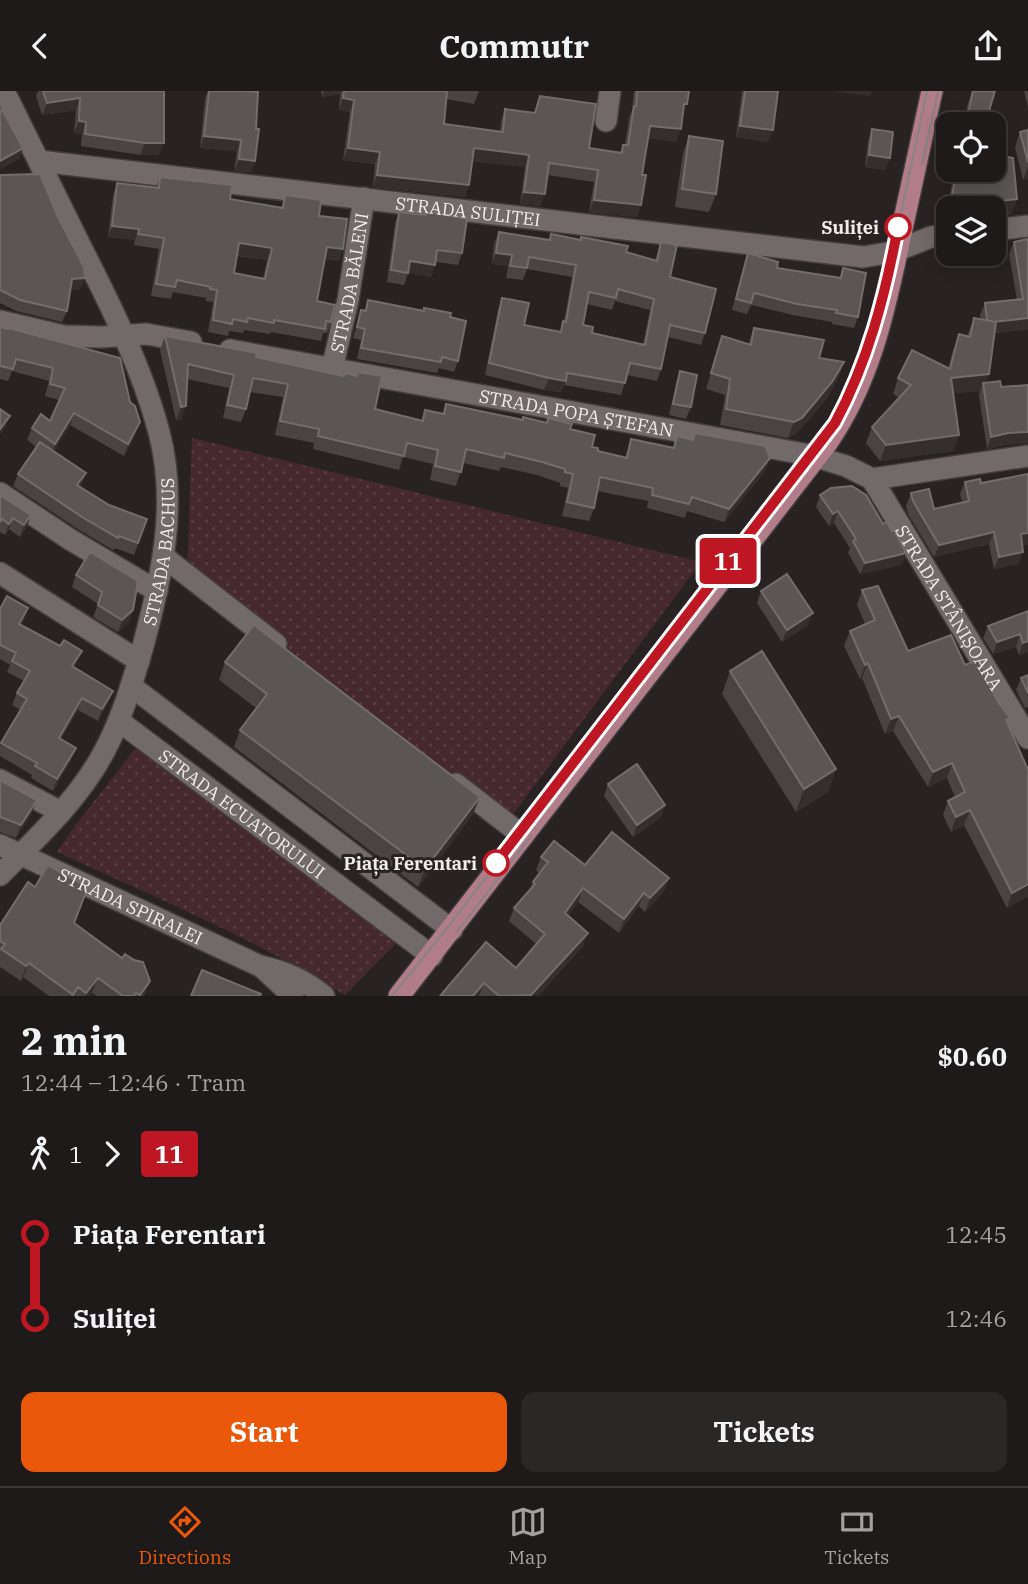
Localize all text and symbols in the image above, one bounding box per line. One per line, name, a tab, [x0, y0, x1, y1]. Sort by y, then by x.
text: Commutr	[439, 25, 589, 67]
icon: back	[21, 27, 59, 65]
icon: share	[969, 27, 1007, 65]
map controls	[936, 112, 1006, 266]
button: locate	[936, 112, 1006, 182]
street label: STRADA SULIȚEI	[394, 191, 542, 231]
button: layers	[936, 196, 1006, 266]
street label: STRADA BĂLENI	[325, 211, 373, 355]
marker: Suliței	[885, 214, 911, 240]
place label: Suliței	[821, 216, 879, 240]
street label: STRADA POPA ȘTEFAN	[477, 384, 675, 442]
street label: STRADA BACHUS	[137, 477, 179, 628]
street label: STRADA STÂNIȘOARA	[891, 520, 1008, 695]
line badge: 11	[696, 538, 760, 584]
text: 11	[714, 545, 742, 577]
street label: STRADA ECUATORULUI	[154, 744, 330, 883]
marker: Piața Ferentari	[483, 850, 509, 876]
place label: Piața Ferentari	[344, 852, 477, 876]
street label: STRADA SPIRALEI	[55, 862, 206, 949]
text: 2 min	[21, 1016, 127, 1065]
text: $0.60	[937, 1039, 1007, 1073]
text: 12:44 – 12:46 · Tram	[21, 1067, 246, 1097]
icon: walk	[21, 1135, 59, 1173]
icon: forward	[93, 1135, 131, 1173]
text: 11	[155, 1138, 184, 1170]
text: 1	[69, 1139, 83, 1169]
text: Piața Ferentari	[73, 1217, 266, 1251]
text: 12:45	[945, 1219, 1007, 1249]
text: Suliței	[73, 1301, 157, 1335]
text: 12:46	[945, 1303, 1007, 1333]
button: Start	[21, 1392, 507, 1472]
button: Tickets	[521, 1392, 1007, 1472]
tab: Directions	[139, 1503, 231, 1569]
tab: Map	[508, 1503, 547, 1569]
tab: Tickets	[824, 1503, 889, 1569]

